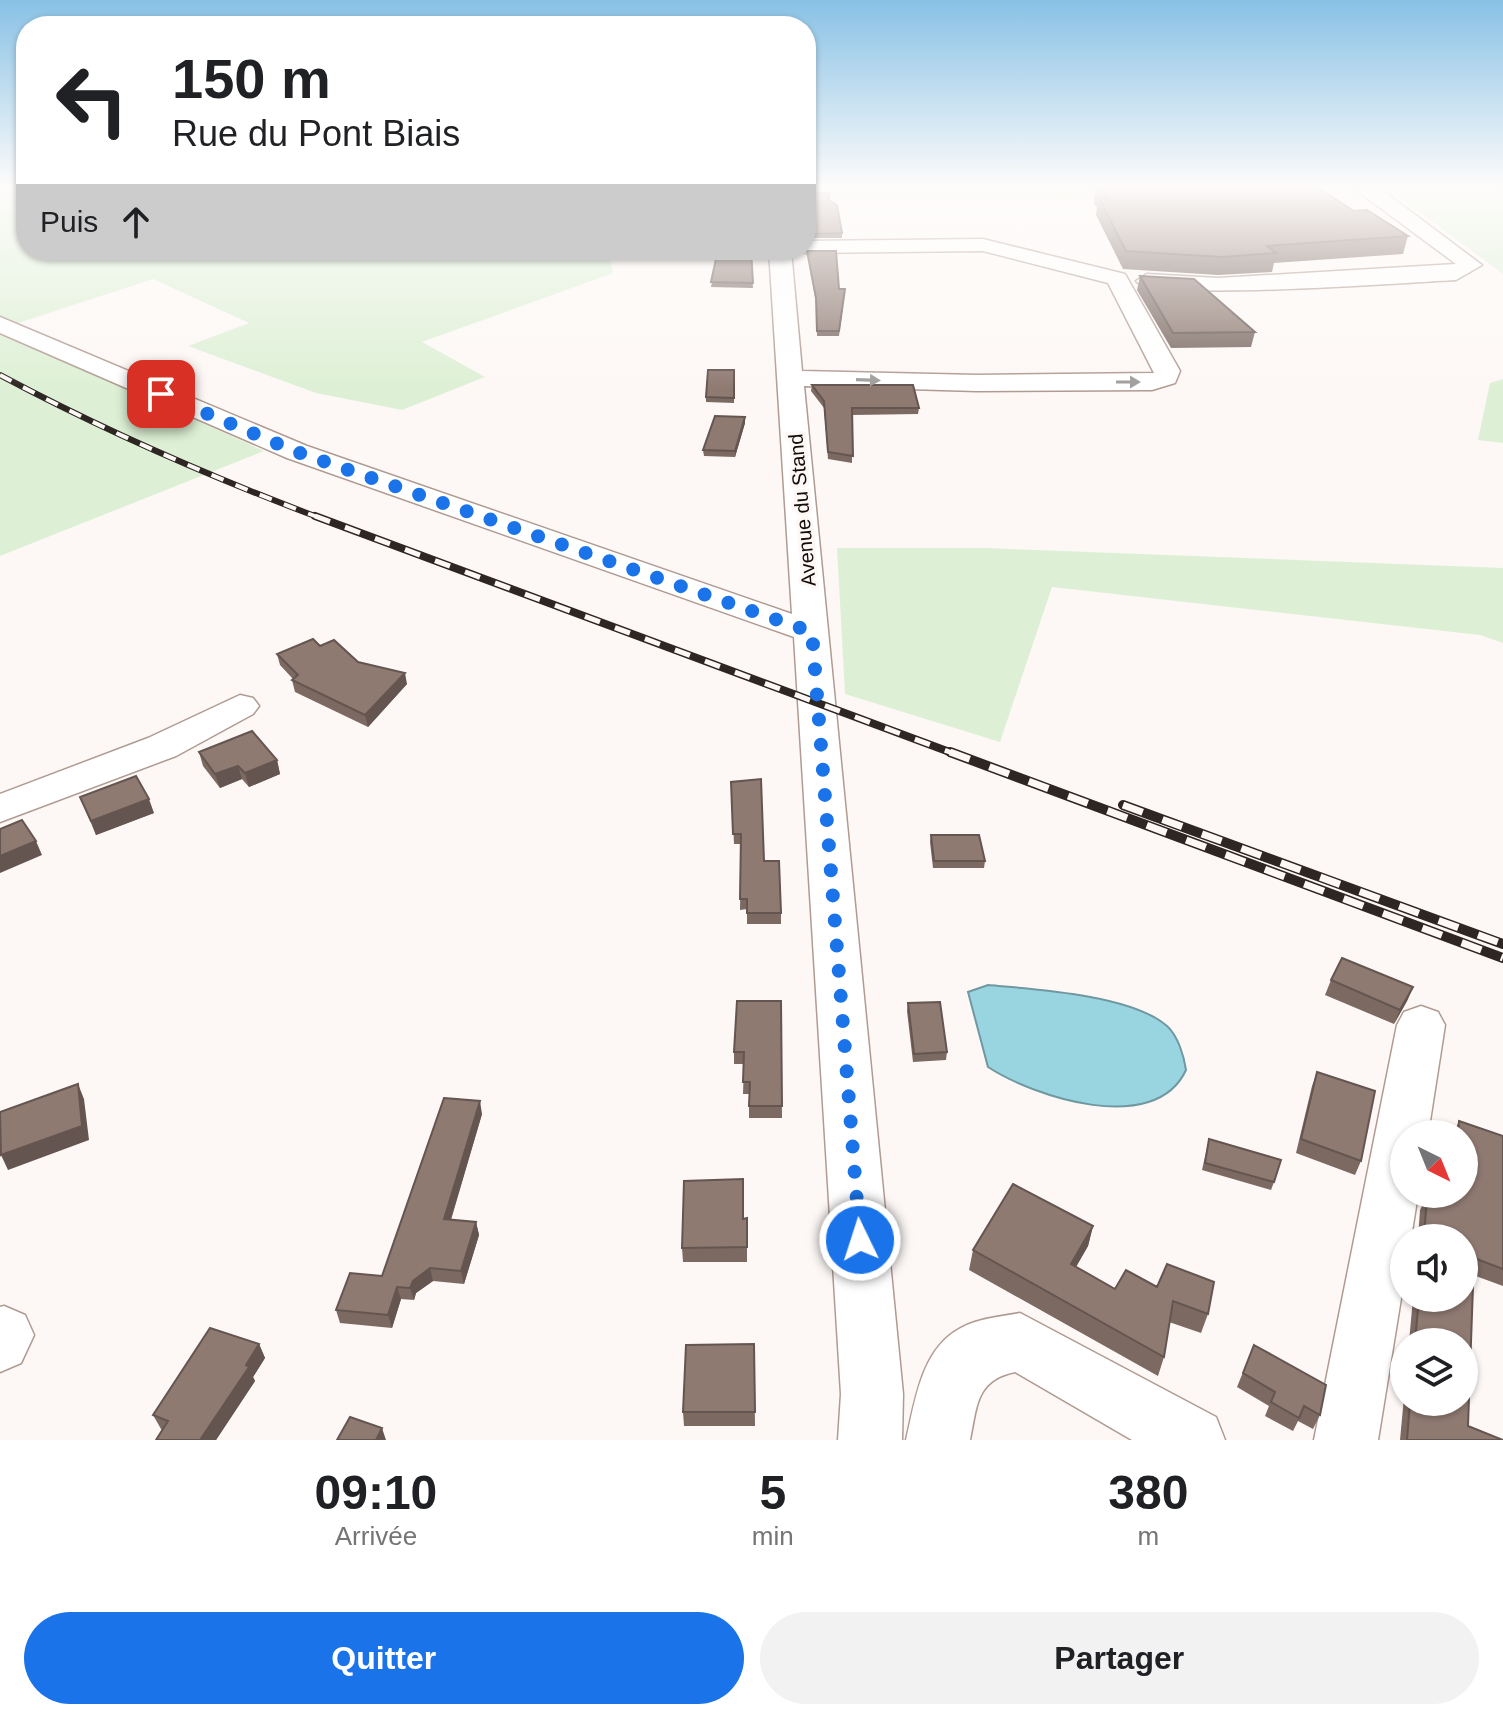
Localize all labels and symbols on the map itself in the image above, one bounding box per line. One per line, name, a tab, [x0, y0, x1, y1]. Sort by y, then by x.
pin	[127, 360, 195, 428]
one-way arrow	[856, 374, 881, 386]
one-way arrow	[1116, 376, 1141, 388]
street label: Avenue du Stand	[784, 433, 820, 587]
north arrow	[1390, 1120, 1478, 1208]
position arrow	[818, 1198, 902, 1282]

